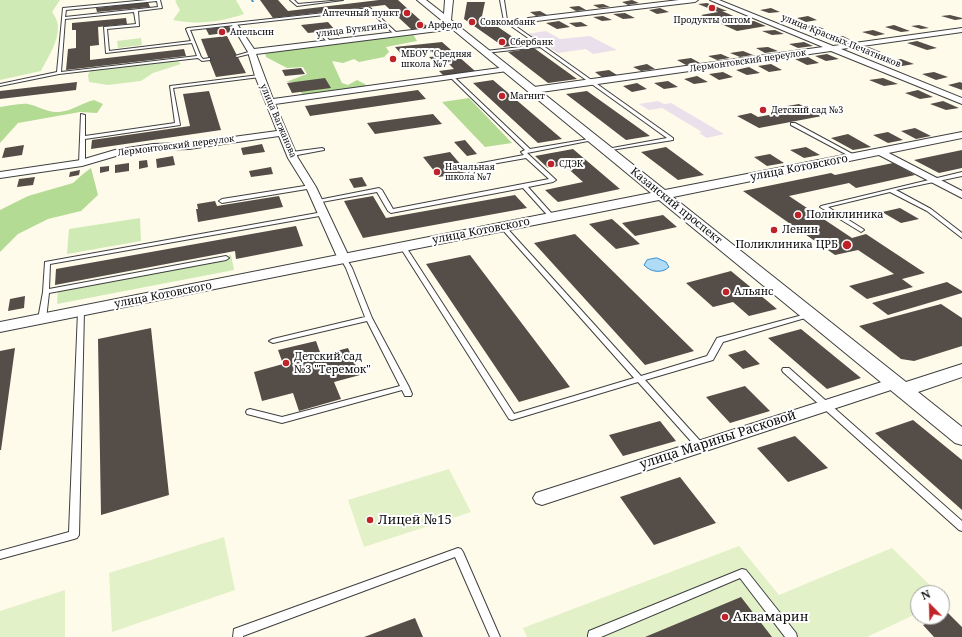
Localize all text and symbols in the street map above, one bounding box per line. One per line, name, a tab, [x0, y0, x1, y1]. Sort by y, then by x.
marker: Продукты оптом	[707, 3, 717, 13]
place label: Аптечный пункт	[322, 8, 399, 18]
marker: Аптечный пункт	[402, 8, 412, 18]
street label: улица Красных Печатников	[780, 12, 902, 70]
place label: Продукты оптом	[673, 15, 751, 25]
marker: Совкомбанк	[467, 17, 477, 27]
place label: Совкомбанк	[480, 17, 535, 27]
street label: улица Бутягина	[315, 20, 389, 40]
marker: Арфедо	[415, 20, 425, 30]
place label: Арфедо	[428, 20, 462, 30]
marker: Апельсин	[217, 27, 227, 37]
place label: Апельсин	[230, 27, 274, 37]
marker: Сбербанк	[497, 37, 507, 47]
place label: Сбербанк	[510, 37, 553, 47]
street label: Лермонтовский переулок	[689, 47, 807, 75]
place label: МБОУ "Средняя школа №7"	[401, 49, 472, 70]
marker: МБОУ "Средняя школа №7"	[388, 54, 398, 64]
street label: улица Вагжанова	[258, 82, 298, 160]
marker: Магнит	[497, 91, 507, 101]
place label: Магнит	[510, 91, 545, 101]
marker: Детский сад №3	[758, 105, 768, 115]
place label: Детский сад №3	[771, 105, 843, 115]
street label: Лермонтовский переулок	[117, 133, 235, 159]
street label: улица Котовского	[749, 152, 849, 184]
marker: СДЭК	[546, 159, 556, 169]
place label: СДЭК	[559, 159, 583, 169]
place label: Начальная школа №7	[445, 162, 495, 183]
street label: Казанский проспект	[628, 165, 724, 247]
marker: Начальная школа №7	[432, 167, 442, 177]
place label: Поликлиника	[806, 208, 883, 222]
marker: Поликлиника	[793, 210, 803, 220]
street label: улица Котовского	[431, 215, 531, 247]
place label: Ленин	[782, 223, 818, 237]
marker: Ленин	[769, 225, 779, 235]
place label: Поликлиника ЦРБ	[735, 238, 838, 252]
marker: Поликлиника ЦРБ	[841, 239, 853, 251]
street label: улица Котовского	[113, 279, 213, 311]
place label: Альянс	[734, 285, 773, 299]
marker: Альянс	[721, 287, 731, 297]
place label: Детский сад №3 "Теремок"	[294, 350, 371, 376]
marker: Детский сад №3 "Теремок"	[281, 358, 291, 368]
street label: улица Марины Расковой	[638, 407, 798, 473]
place label: Лицей №15	[378, 512, 452, 528]
marker: Лицей №15	[365, 515, 375, 525]
north arrow	[910, 585, 950, 625]
text: N	[919, 586, 932, 603]
place label: Аквамарин	[733, 609, 808, 625]
marker: Аквамарин	[720, 612, 730, 622]

